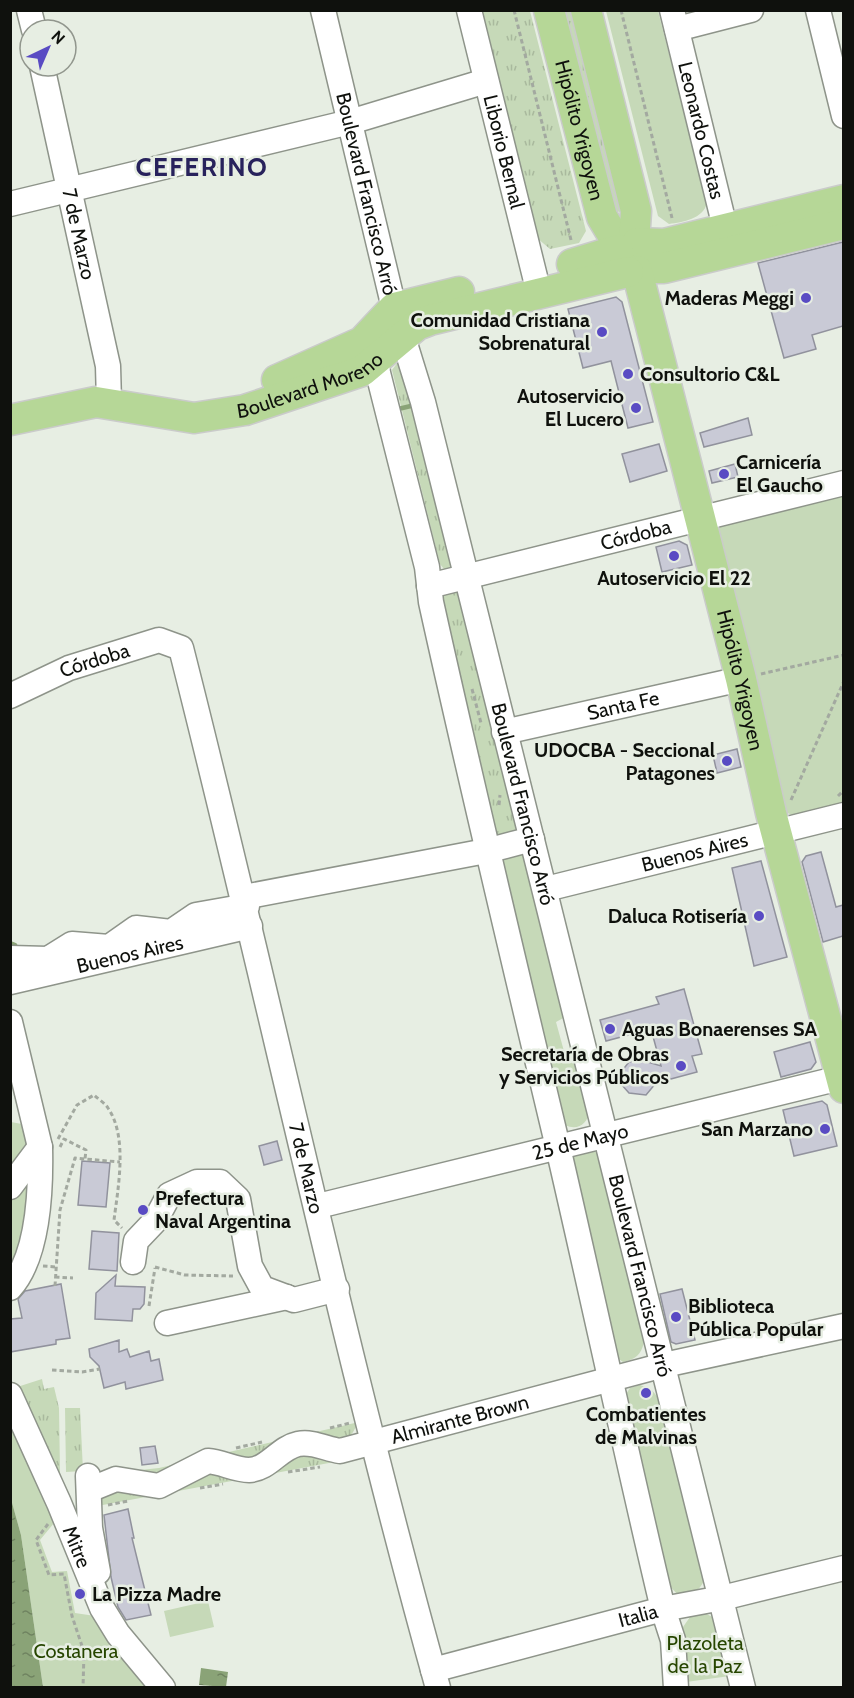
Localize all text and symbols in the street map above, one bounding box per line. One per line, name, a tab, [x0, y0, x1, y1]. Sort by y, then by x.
north arrow	[18, 18, 78, 78]
text: N	[47, 27, 69, 48]
street label: Hipólito Yrigoyen	[550, 57, 609, 203]
street label: Leonardo Costas	[673, 59, 730, 202]
street label: Boulevard Francisco Arró	[331, 90, 403, 298]
street label: Liborio Bernal	[478, 92, 530, 211]
district label: CEFERINO	[136, 151, 268, 183]
street label: 7 de Marzo	[57, 186, 101, 282]
place label: Maderas Meggi	[664, 286, 794, 310]
marker: Maderas Meggi	[799, 291, 813, 305]
place label: Comunidad Cristiana Sobrenatural	[410, 308, 590, 355]
marker: Comunidad Cristiana Sobrenatural	[595, 325, 609, 339]
street label: Boulevard Moreno	[235, 347, 388, 423]
place label: Consultorio C&L	[640, 362, 779, 386]
marker: Consultorio C&L	[621, 367, 635, 381]
place label: Autoservicio El Lucero	[517, 384, 624, 431]
marker: Autoservicio El Lucero	[629, 401, 643, 415]
place label: Carnicería El Gaucho	[736, 450, 823, 497]
marker: Carnicería El Gaucho	[717, 467, 731, 481]
street label: Córdoba	[598, 514, 674, 555]
marker: Autoservicio El 22	[667, 549, 681, 563]
place label: Autoservicio El 22	[597, 566, 751, 590]
street label: Hipólito Yrigoyen	[712, 607, 769, 753]
street label: Córdoba	[55, 638, 133, 683]
street label: Santa Fe	[585, 686, 661, 725]
street label: Boulevard Francisco Arró	[486, 700, 560, 908]
place label: UDOCBA - Seccional Patagones	[534, 738, 715, 785]
marker: UDOCBA - Seccional Patagones	[720, 754, 734, 768]
street label: Buenos Aires	[639, 827, 750, 877]
place label: Daluca Rotisería	[608, 904, 747, 928]
marker: Daluca Rotisería	[752, 909, 766, 923]
street label: Buenos Aires	[74, 930, 185, 978]
place label: Aguas Bonaerenses SA	[622, 1017, 818, 1041]
marker: Aguas Bonaerenses SA	[603, 1022, 617, 1036]
place label: Secretaría de Obras y Servicios Públicos	[499, 1042, 669, 1089]
marker: Secretaría de Obras y Servicios Públicos	[674, 1059, 688, 1073]
place label: San Marzano	[701, 1117, 813, 1141]
street label: 25 de Mayo	[530, 1118, 631, 1165]
street label: 7 de Marzo	[284, 1120, 329, 1216]
marker: San Marzano	[818, 1122, 832, 1136]
street label: Boulevard Francisco Arró	[604, 1172, 677, 1379]
place label: Prefectura Naval Argentina	[155, 1186, 291, 1233]
marker: Prefectura Naval Argentina	[136, 1203, 150, 1217]
place label: Biblioteca Pública Popular	[688, 1294, 824, 1341]
marker: Biblioteca Pública Popular	[669, 1310, 683, 1324]
marker: Combatientes de Malvinas	[639, 1386, 653, 1400]
street label: Almirante Brown	[388, 1389, 531, 1449]
place label: Combatientes de Malvinas	[586, 1402, 706, 1449]
street label: Mitre	[58, 1522, 96, 1571]
place label: La Pizza Madre	[92, 1582, 221, 1606]
marker: La Pizza Madre	[73, 1587, 87, 1601]
street label: Italia	[616, 1599, 661, 1632]
park label: Plazoleta de la Paz	[666, 1631, 744, 1678]
park label: Costanera	[34, 1639, 119, 1663]

